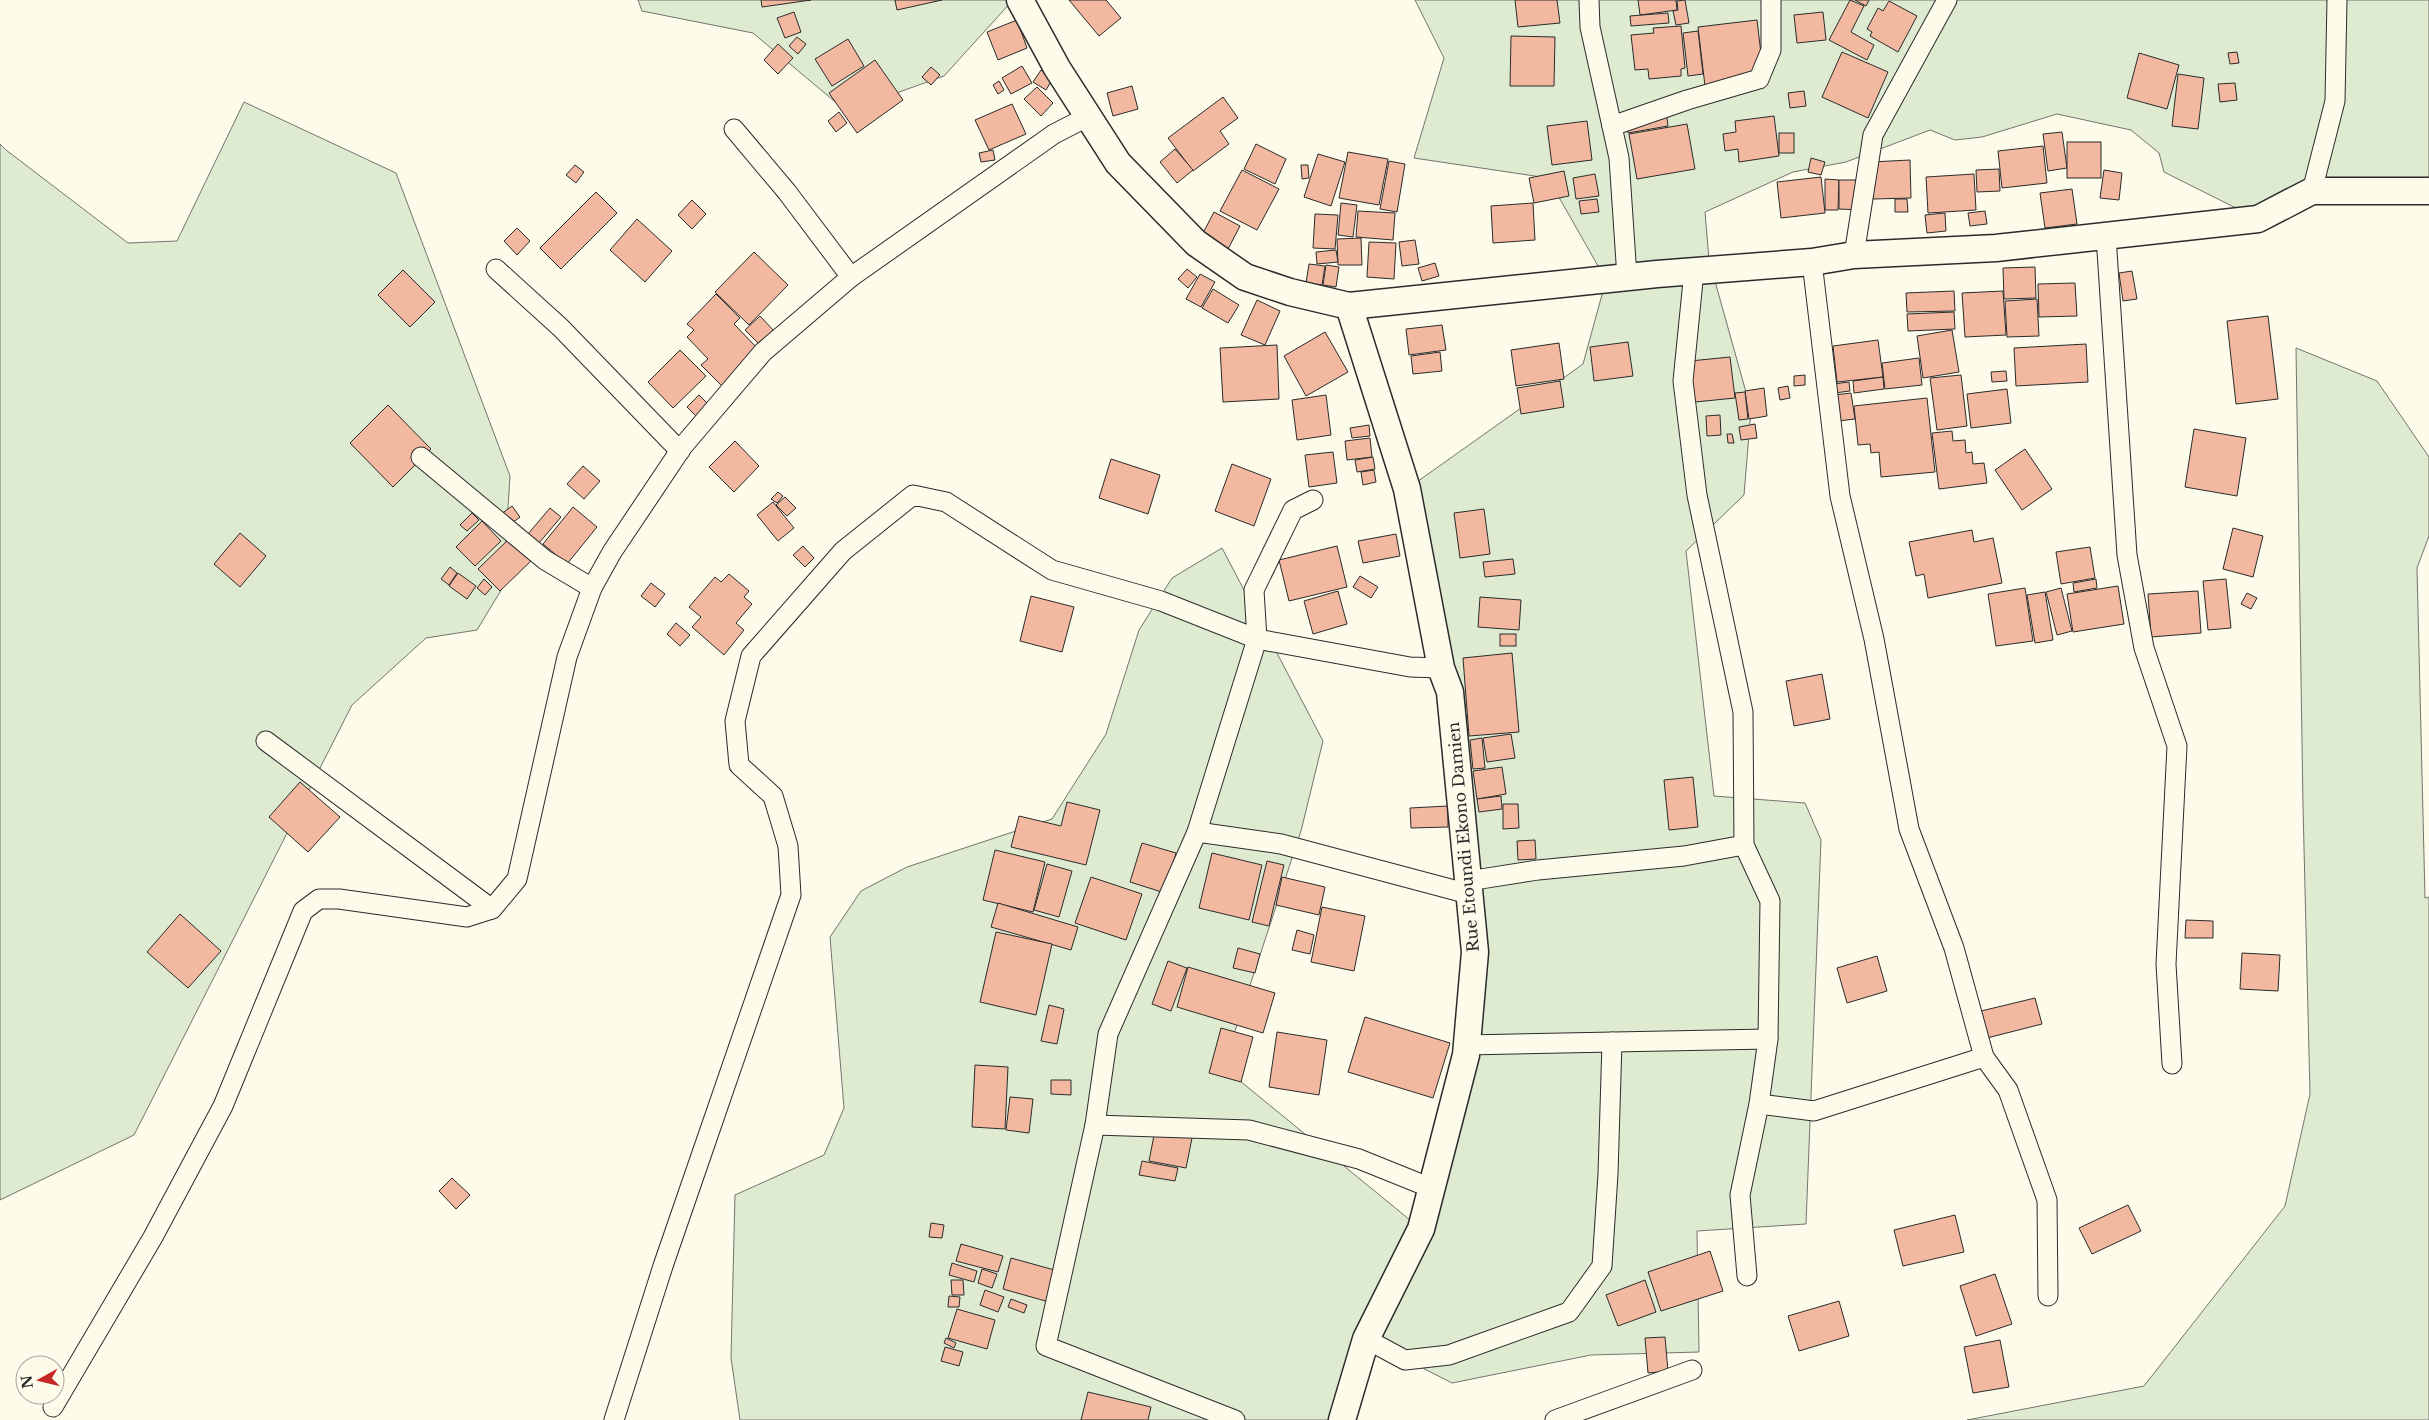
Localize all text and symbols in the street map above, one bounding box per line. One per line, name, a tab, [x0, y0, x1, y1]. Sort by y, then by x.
street label: Rue Etoundi Ekono Damien	[1443, 721, 1483, 953]
north arrow	[15, 1355, 65, 1405]
text: N	[17, 1374, 37, 1390]

